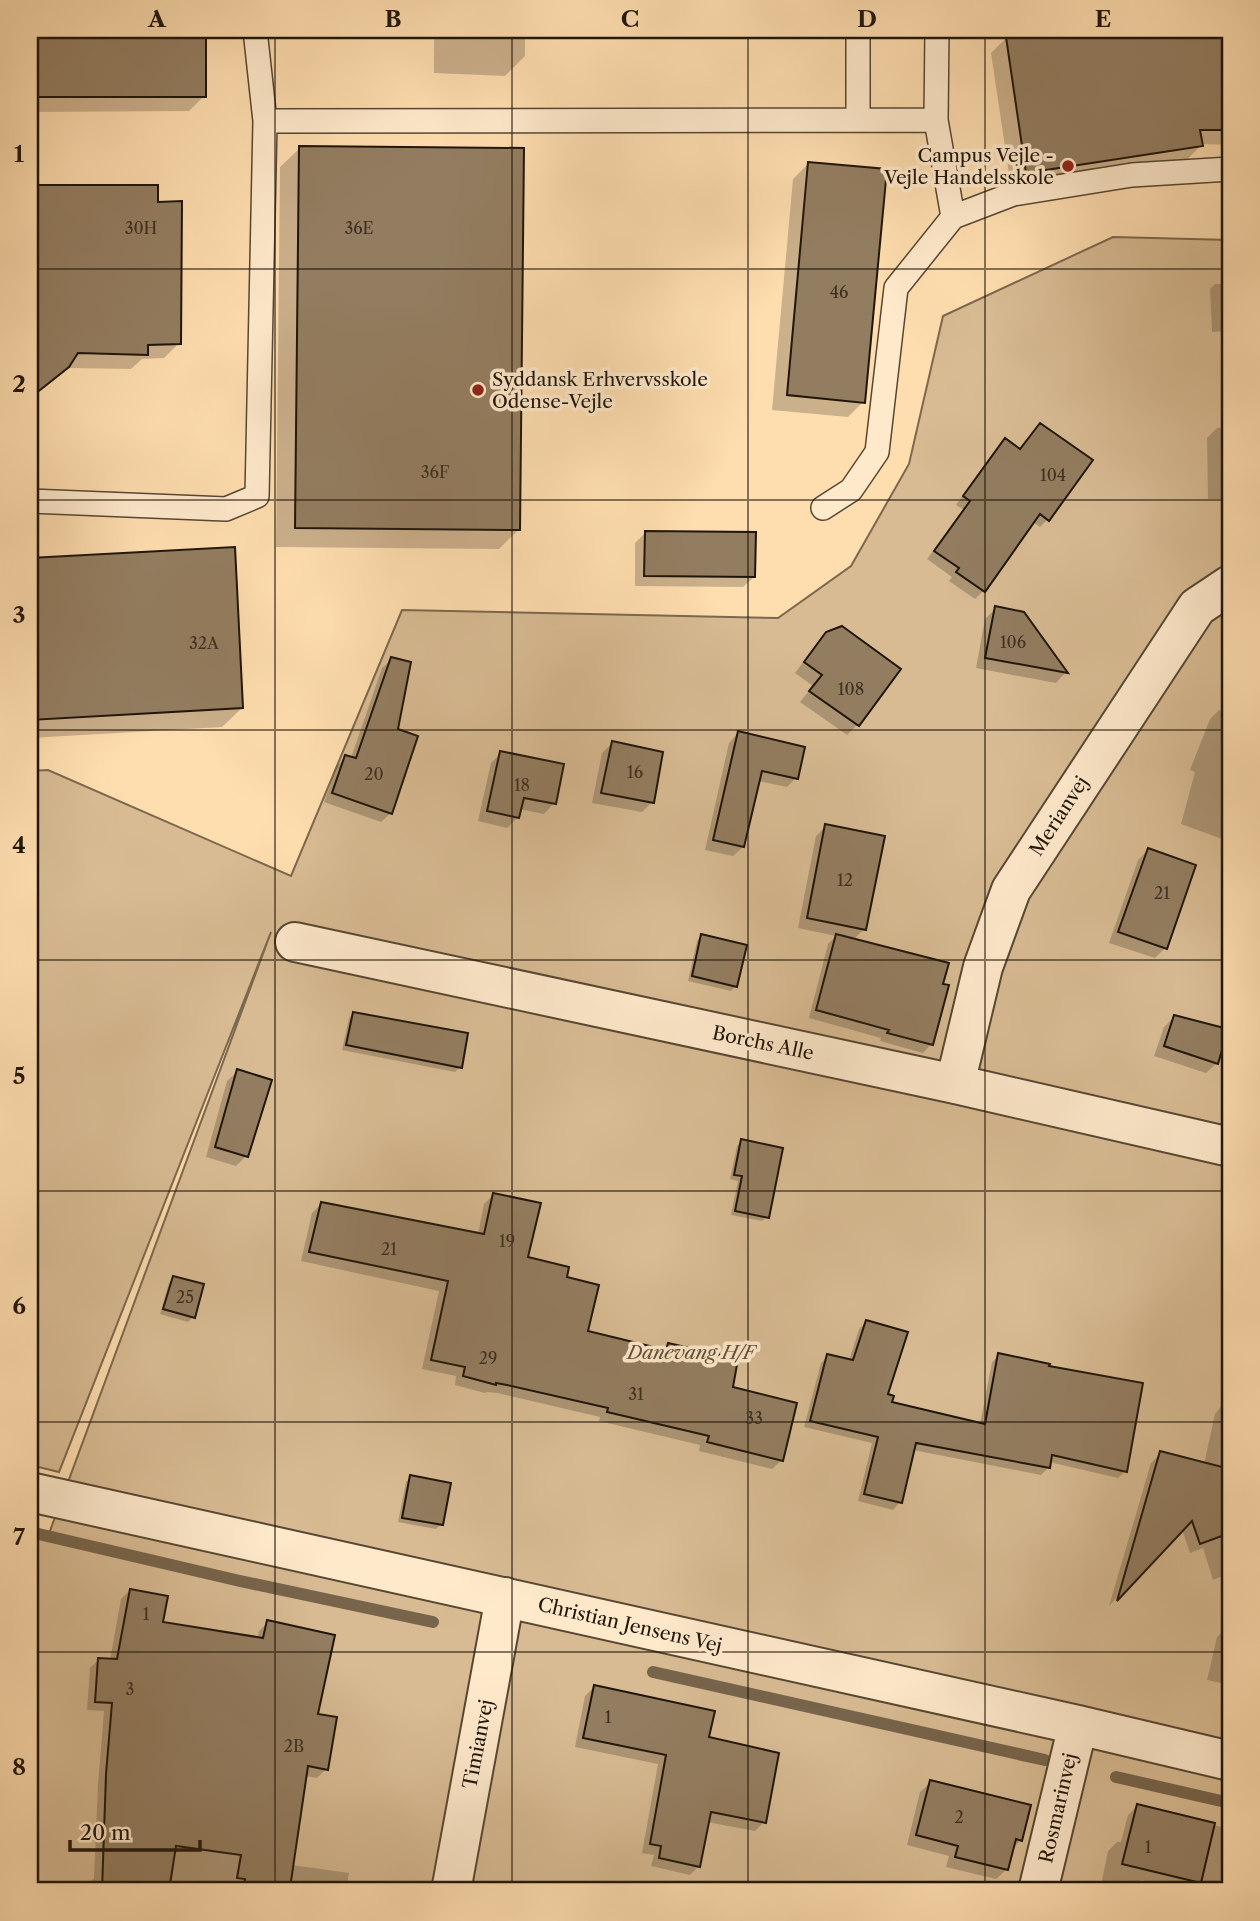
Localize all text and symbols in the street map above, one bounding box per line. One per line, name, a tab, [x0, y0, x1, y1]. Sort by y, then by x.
text: A	[147, 5, 167, 33]
text: B	[384, 5, 402, 33]
text: C	[621, 5, 639, 33]
text: D	[857, 5, 877, 33]
text: E	[1095, 5, 1111, 33]
text: 1	[14, 140, 25, 168]
place label: Campus Vejle - Vejle Handelsskole	[883, 144, 1054, 189]
marker: Campus Vejle - Vejle Handelsskole	[1060, 158, 1076, 174]
house number: 30H	[125, 218, 157, 238]
house number: 36E	[344, 218, 374, 238]
house number: 46	[830, 282, 848, 302]
place label: Syddansk Erhvervsskole Odense-Vejle	[492, 368, 708, 413]
text: 2	[12, 370, 26, 398]
marker: Syddansk Erhvervsskole Odense-Vejle	[470, 382, 486, 398]
house number: 36F	[421, 462, 449, 482]
house number: 104	[1040, 465, 1066, 485]
text: 3	[13, 601, 26, 629]
house number: 106	[1000, 632, 1026, 652]
house number: 32A	[189, 633, 220, 653]
house number: 108	[838, 679, 864, 699]
house number: 16	[627, 762, 643, 782]
house number: 20	[364, 764, 384, 784]
street label: Merianvej	[1025, 772, 1093, 860]
house number: 18	[514, 775, 530, 795]
text: 4	[12, 831, 26, 859]
house number: 12	[837, 870, 853, 890]
house number: 21	[1154, 883, 1170, 903]
street label: Borchs Alle	[710, 1021, 816, 1065]
text: 5	[13, 1062, 25, 1090]
house number: 19	[499, 1231, 515, 1251]
house number: 21	[381, 1239, 397, 1259]
house number: 25	[176, 1287, 194, 1307]
text: 6	[12, 1292, 26, 1320]
park label: Danevang H/F	[625, 1341, 757, 1364]
house number: 29	[479, 1348, 497, 1368]
house number: 31	[628, 1384, 644, 1404]
house number: 33	[745, 1408, 763, 1428]
text: 7	[13, 1523, 25, 1551]
street label: Christian Jensens Vej	[536, 1593, 724, 1657]
house number: 1	[143, 1604, 150, 1624]
house number: 3	[126, 1679, 134, 1699]
street label: Timianvej	[458, 1697, 498, 1791]
house number: 1	[605, 1707, 612, 1727]
house number: 2B	[284, 1736, 304, 1756]
street label: Rosmarinvej	[1034, 1751, 1082, 1865]
text: 8	[12, 1753, 26, 1781]
house number: 2	[954, 1807, 964, 1827]
scale bar	[70, 1809, 200, 1853]
text: 20 m	[80, 1820, 131, 1845]
house number: 1	[1145, 1837, 1152, 1857]

